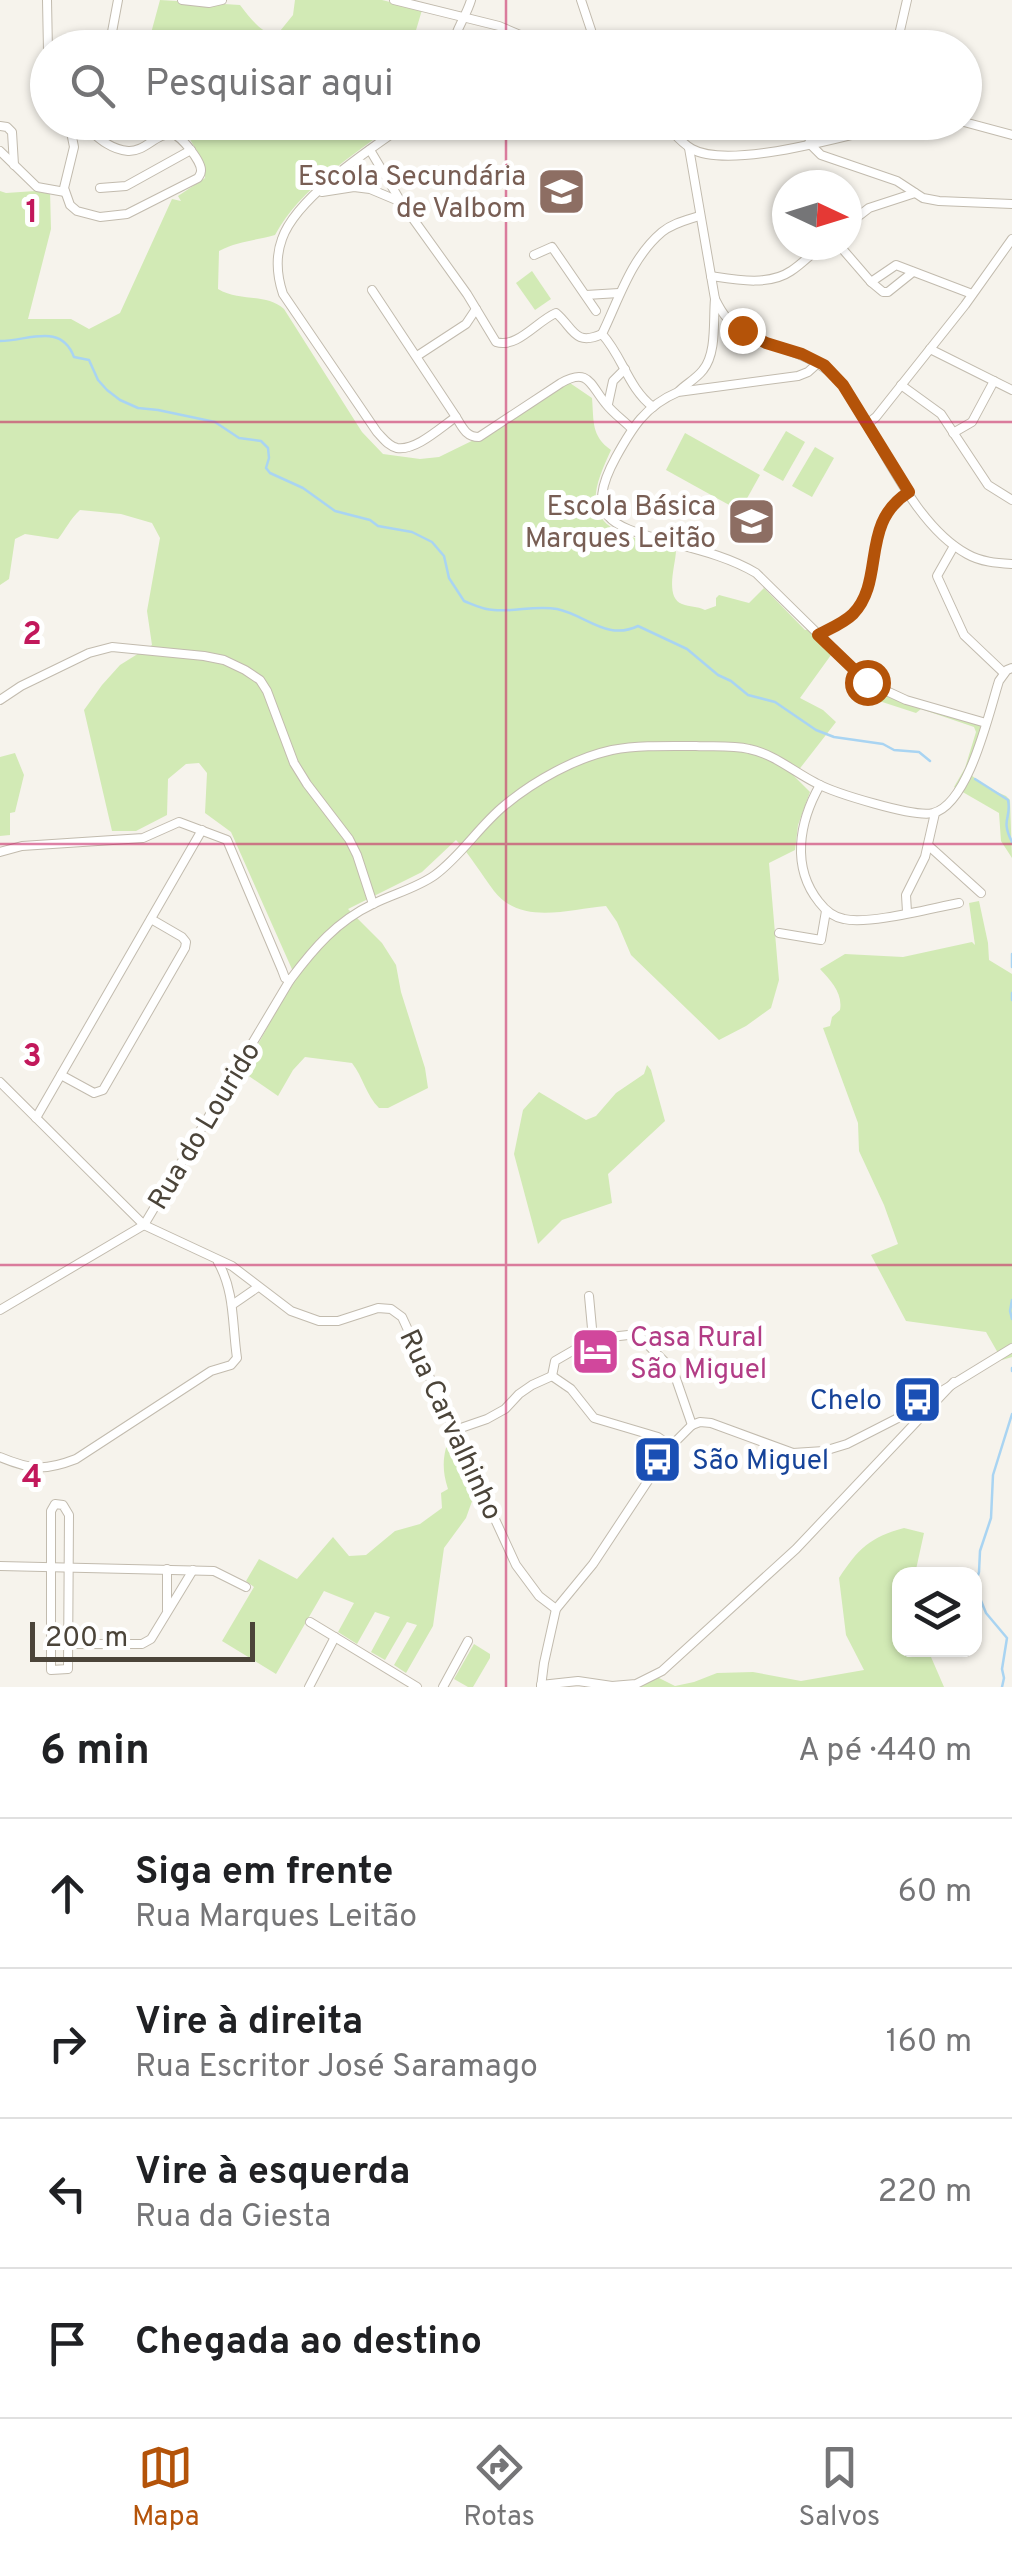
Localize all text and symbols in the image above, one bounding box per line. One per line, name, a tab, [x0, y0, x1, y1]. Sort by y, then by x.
search box	[30, 30, 982, 140]
icon: search	[65, 58, 120, 113]
text: Pesquisar aqui	[145, 61, 394, 110]
place label: Escola Secundária de Valbom	[298, 160, 526, 228]
school or university icon: Escola Secundária de Valbom	[535, 165, 587, 217]
north arrow	[772, 170, 862, 260]
text: 1	[26, 194, 38, 234]
route end	[720, 308, 766, 354]
place label: Escola Básica Marques Leitão	[525, 490, 716, 558]
school or university icon: Escola Básica Marques Leitão	[725, 495, 777, 547]
text: 2	[22, 616, 42, 656]
route start	[845, 660, 891, 706]
street label: Rua do Lourido	[141, 1036, 270, 1217]
text: 3	[22, 1038, 42, 1078]
place label: Casa Rural São Miguel	[630, 1321, 767, 1389]
street label: Rua Carvalhinho	[389, 1324, 509, 1526]
hotel icon: Casa Rural São Miguel	[569, 1326, 621, 1378]
bus stop icon: Chelo	[891, 1373, 943, 1425]
place label: Chelo	[810, 1384, 882, 1420]
bus stop icon: São Miguel	[631, 1433, 683, 1485]
place label: São Miguel	[692, 1444, 829, 1480]
text: 4	[22, 1459, 42, 1499]
map controls	[892, 1567, 982, 1657]
button: layers	[892, 1567, 982, 1657]
scale bar	[30, 1617, 255, 1662]
text: 200 m	[45, 1621, 128, 1657]
text: 6 min	[40, 1726, 150, 1779]
text: A pé · 440 m	[798, 1732, 972, 1772]
text: Siga em frente	[135, 1849, 394, 1898]
icon: ahead	[40, 1866, 95, 1921]
text: 60 m	[898, 1873, 972, 1913]
text: Rua Marques Leitão	[135, 1898, 417, 1938]
text: Vire à direita	[135, 1999, 363, 2048]
icon: right	[40, 2016, 95, 2071]
text: 160 m	[886, 2023, 972, 2063]
text: Rua Escritor José Saramago	[135, 2048, 538, 2088]
text: Vire à esquerda	[135, 2149, 410, 2198]
icon: left	[40, 2166, 95, 2221]
text: 220 m	[878, 2173, 972, 2213]
text: Rua da Giesta	[135, 2198, 331, 2238]
icon: arrive	[40, 2316, 95, 2371]
text: Chegada ao destino	[135, 2319, 482, 2368]
tab: Mapa	[132, 2440, 200, 2536]
tab: Rotas	[463, 2440, 535, 2536]
tab: Salvos	[799, 2440, 880, 2536]

